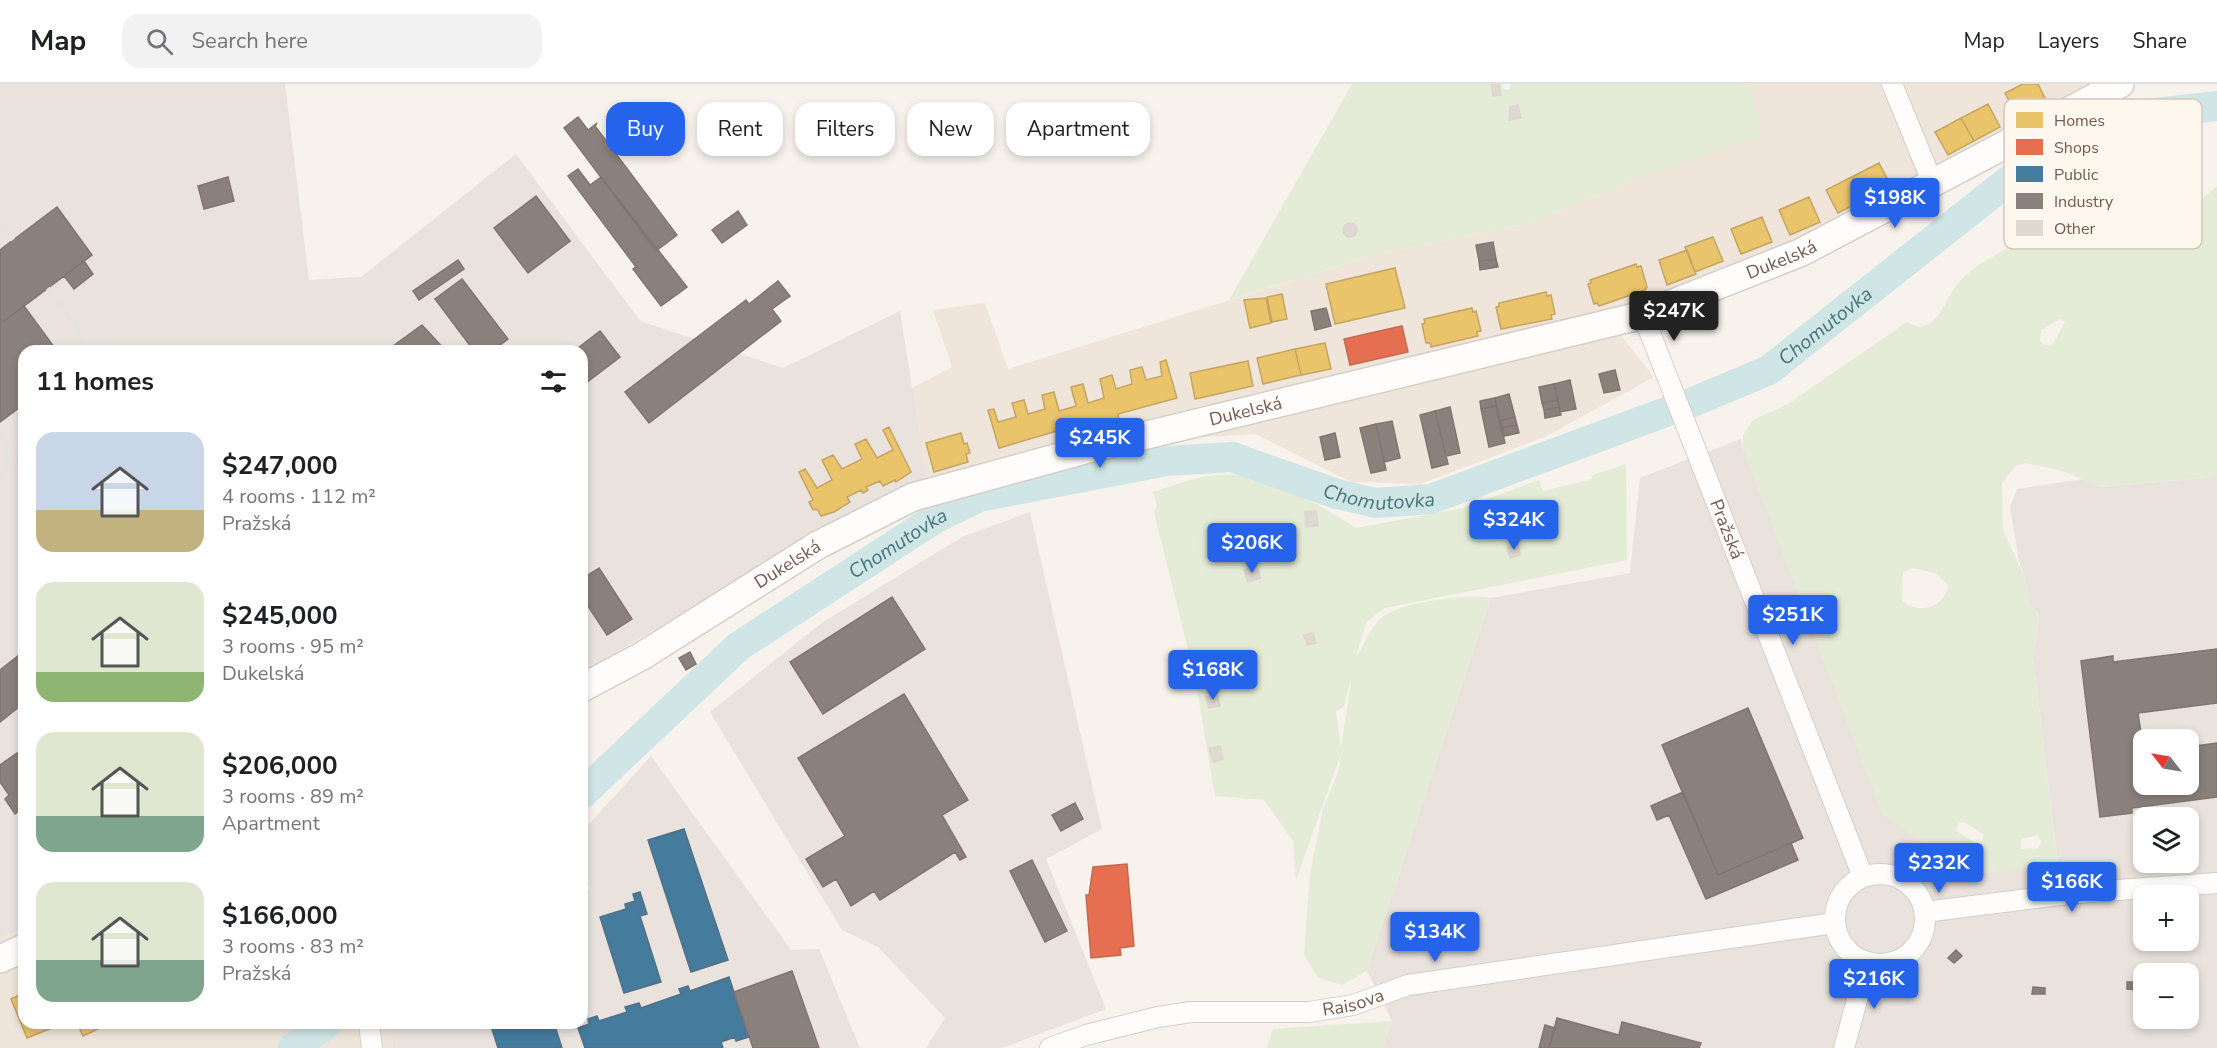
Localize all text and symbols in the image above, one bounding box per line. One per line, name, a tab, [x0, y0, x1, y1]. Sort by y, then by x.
search box	[122, 14, 542, 68]
text: Map	[30, 22, 86, 60]
icon: search	[143, 25, 176, 58]
text: Search here	[191, 26, 308, 56]
text: Map	[1963, 27, 2005, 55]
text: Layers	[2038, 27, 2099, 55]
text: Share	[2132, 27, 2187, 55]
legend	[2004, 99, 2202, 249]
chip: Buy	[606, 102, 685, 156]
chip: Rent	[697, 102, 783, 156]
chip: Filters	[795, 102, 895, 156]
chip: New	[907, 102, 994, 156]
chip: Apartment	[1006, 102, 1150, 156]
text: Homes	[2054, 110, 2105, 132]
text: Shops	[2054, 137, 2099, 159]
text: Public	[2054, 164, 2099, 186]
pin: $198K	[1853, 178, 1937, 229]
text: $198K	[1864, 184, 1926, 211]
text: Industry	[2054, 191, 2114, 213]
text: Other	[2054, 218, 2095, 240]
street label: Dukelská	[1743, 234, 1821, 285]
water label: Chomutovka	[1773, 280, 1878, 372]
pin: $247K	[1632, 291, 1716, 342]
text: $247K	[1643, 297, 1705, 324]
text: 11 homes	[36, 364, 154, 399]
icon: filters	[537, 365, 570, 398]
street label: Dukelská	[1207, 391, 1284, 432]
pin: $245K	[1058, 418, 1142, 469]
text: $245K	[1069, 424, 1131, 451]
text: $247,000	[222, 448, 338, 483]
icon: home	[84, 456, 156, 528]
water label: Chomutovka	[1319, 477, 1436, 517]
text: 4 rooms · 112 m²	[222, 483, 376, 510]
street label: Pražská	[1704, 496, 1749, 563]
pin: $324K	[1472, 500, 1556, 551]
water label: Chomutovka	[843, 502, 952, 585]
text: $324K	[1483, 506, 1545, 533]
text: Pražská	[222, 510, 291, 537]
pin: $206K	[1210, 523, 1294, 574]
text: $206K	[1221, 529, 1283, 556]
street label: Dukelská	[750, 534, 825, 594]
pin: $251K	[1751, 595, 1835, 646]
text: $245,000	[222, 598, 338, 633]
text: $251K	[1762, 601, 1824, 628]
icon: home	[84, 606, 156, 678]
text: 3 rooms · 95 m²	[222, 633, 364, 660]
pin: $168K	[1171, 650, 1255, 701]
text: $168K	[1182, 656, 1244, 683]
text: Dukelská	[222, 660, 304, 687]
north arrow	[2133, 729, 2199, 795]
map controls	[2133, 729, 2199, 1029]
text: $206,000	[222, 748, 338, 783]
icon: home	[84, 756, 156, 828]
text: 3 rooms · 89 m²	[222, 783, 364, 810]
button: layers	[2133, 807, 2199, 873]
text: Apartment	[222, 810, 320, 837]
pin: $232K	[1897, 843, 1981, 894]
text: $232K	[1908, 849, 1970, 876]
pin: $166K	[2030, 862, 2114, 913]
text: $166K	[2041, 868, 2103, 895]
button: +	[2133, 885, 2199, 951]
text: $166,000	[222, 898, 338, 933]
icon: home	[84, 906, 156, 978]
pin: $134K	[1393, 912, 1477, 963]
text: $134K	[1404, 918, 1466, 945]
text: 3 rooms · 83 m²	[222, 933, 364, 960]
pin: $216K	[1832, 959, 1916, 1010]
text: Pražská	[222, 960, 291, 987]
button: −	[2133, 963, 2199, 1029]
text: $216K	[1843, 965, 1905, 992]
street label: Raisova	[1321, 983, 1387, 1022]

